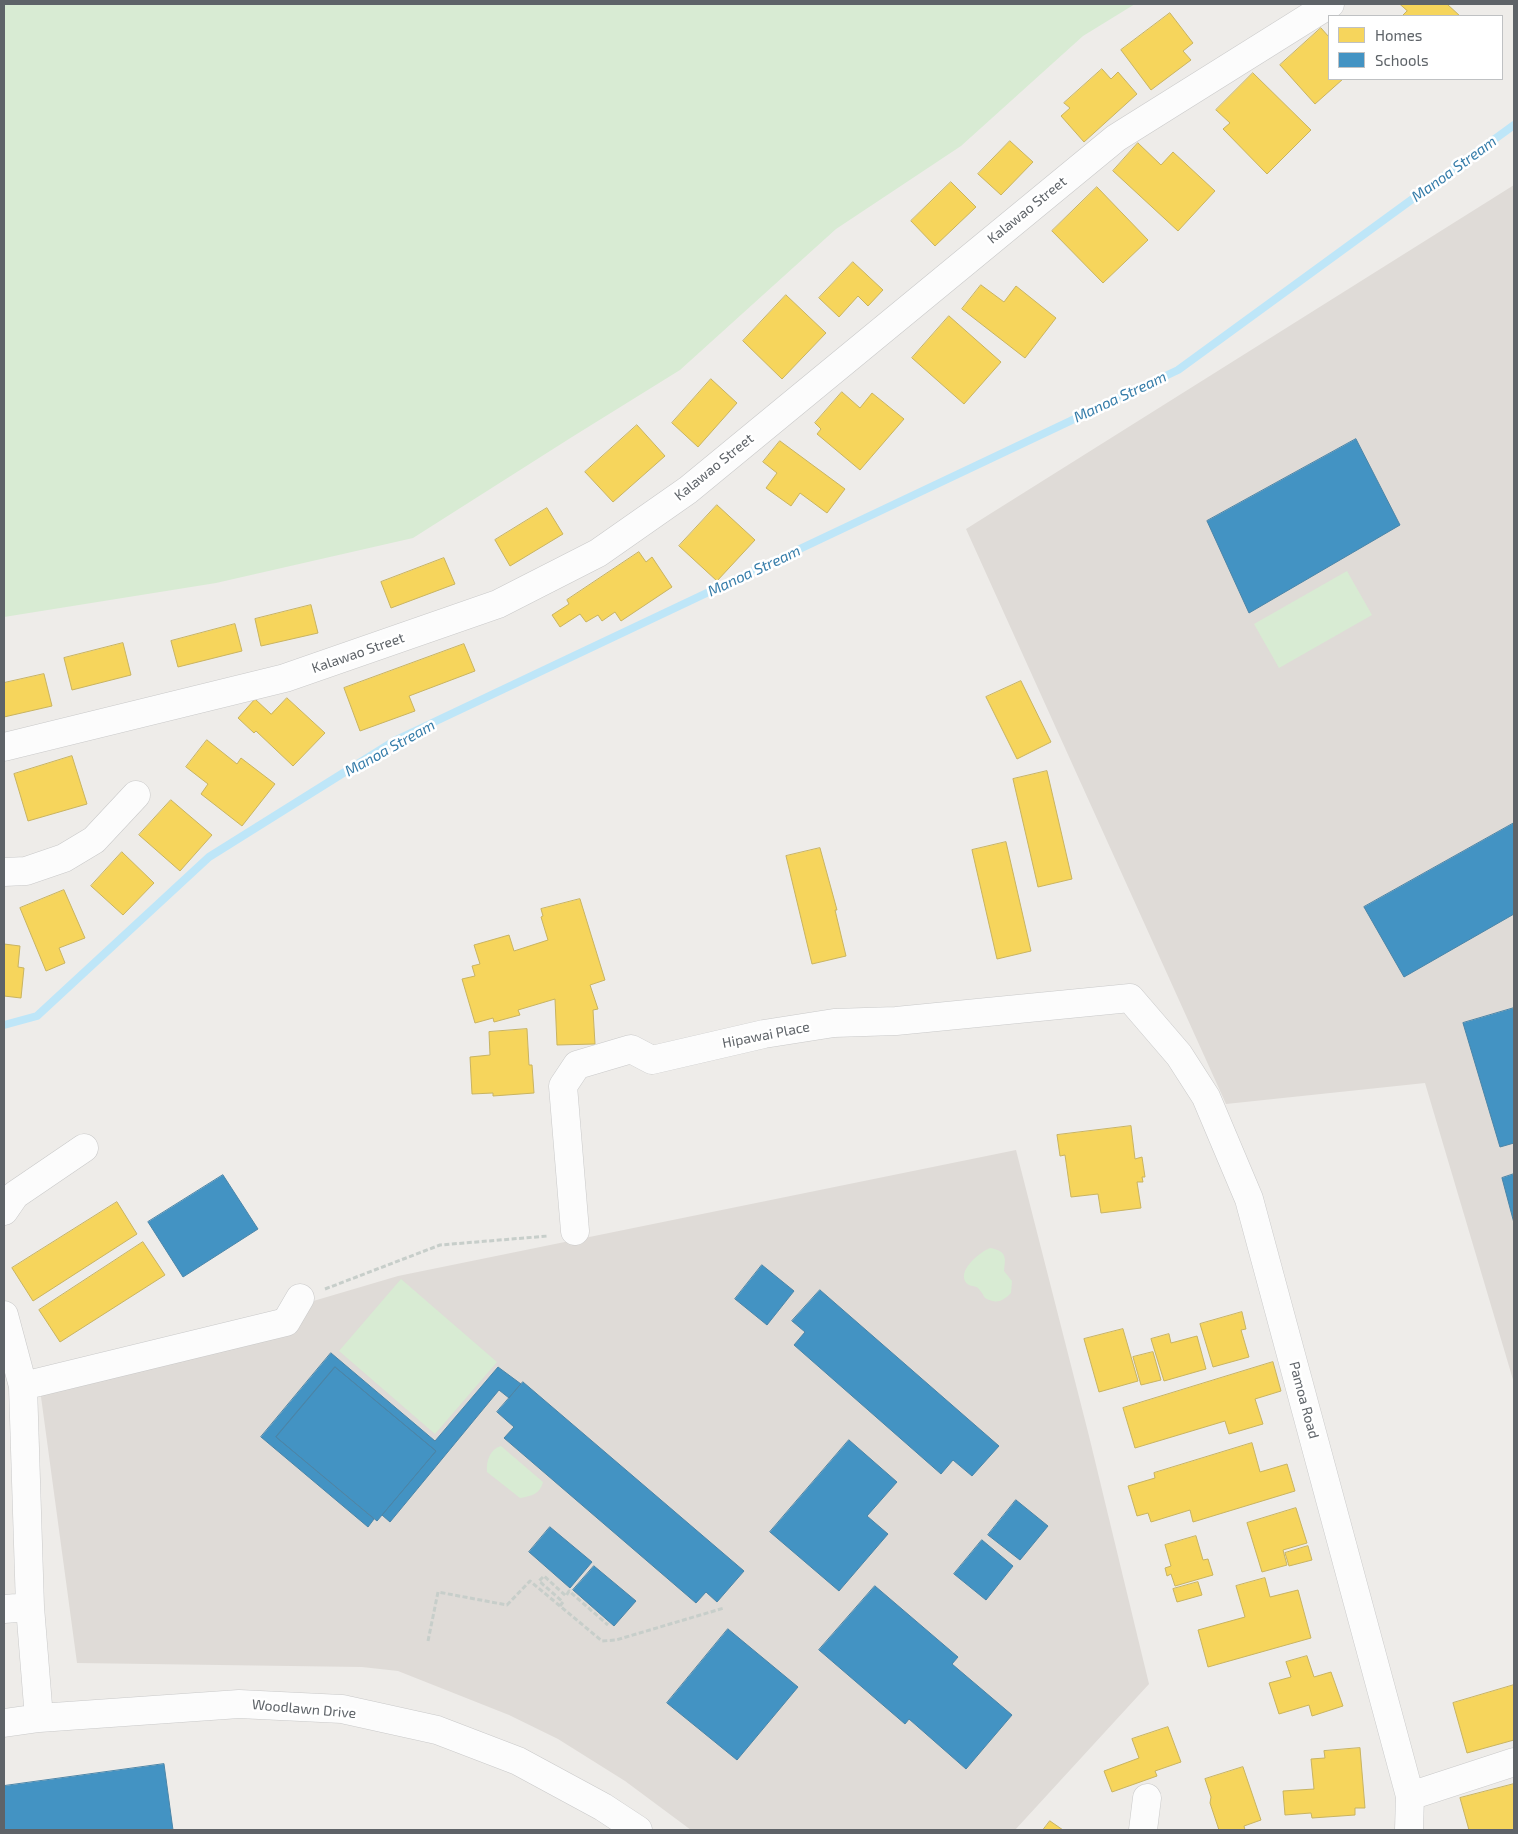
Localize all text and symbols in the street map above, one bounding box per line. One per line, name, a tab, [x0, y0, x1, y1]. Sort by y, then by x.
legend	[1328, 15, 1503, 80]
text: Homes	[1375, 26, 1422, 44]
text: Schools	[1375, 51, 1429, 69]
water label: Manoa Stream	[1408, 132, 1500, 206]
street label: Kalawao Street	[984, 173, 1070, 247]
water label: Manoa Stream	[1071, 368, 1169, 426]
street label: Kalawao Street	[671, 430, 757, 504]
water label: Manoa Stream	[705, 542, 803, 600]
street label: Kalawao Street	[309, 629, 407, 677]
water label: Manoa Stream	[342, 716, 438, 780]
street label: Hipawai Place	[721, 1018, 811, 1052]
street label: Pamoa Road	[1286, 1360, 1322, 1440]
street label: Woodlawn Drive	[251, 1696, 357, 1722]

